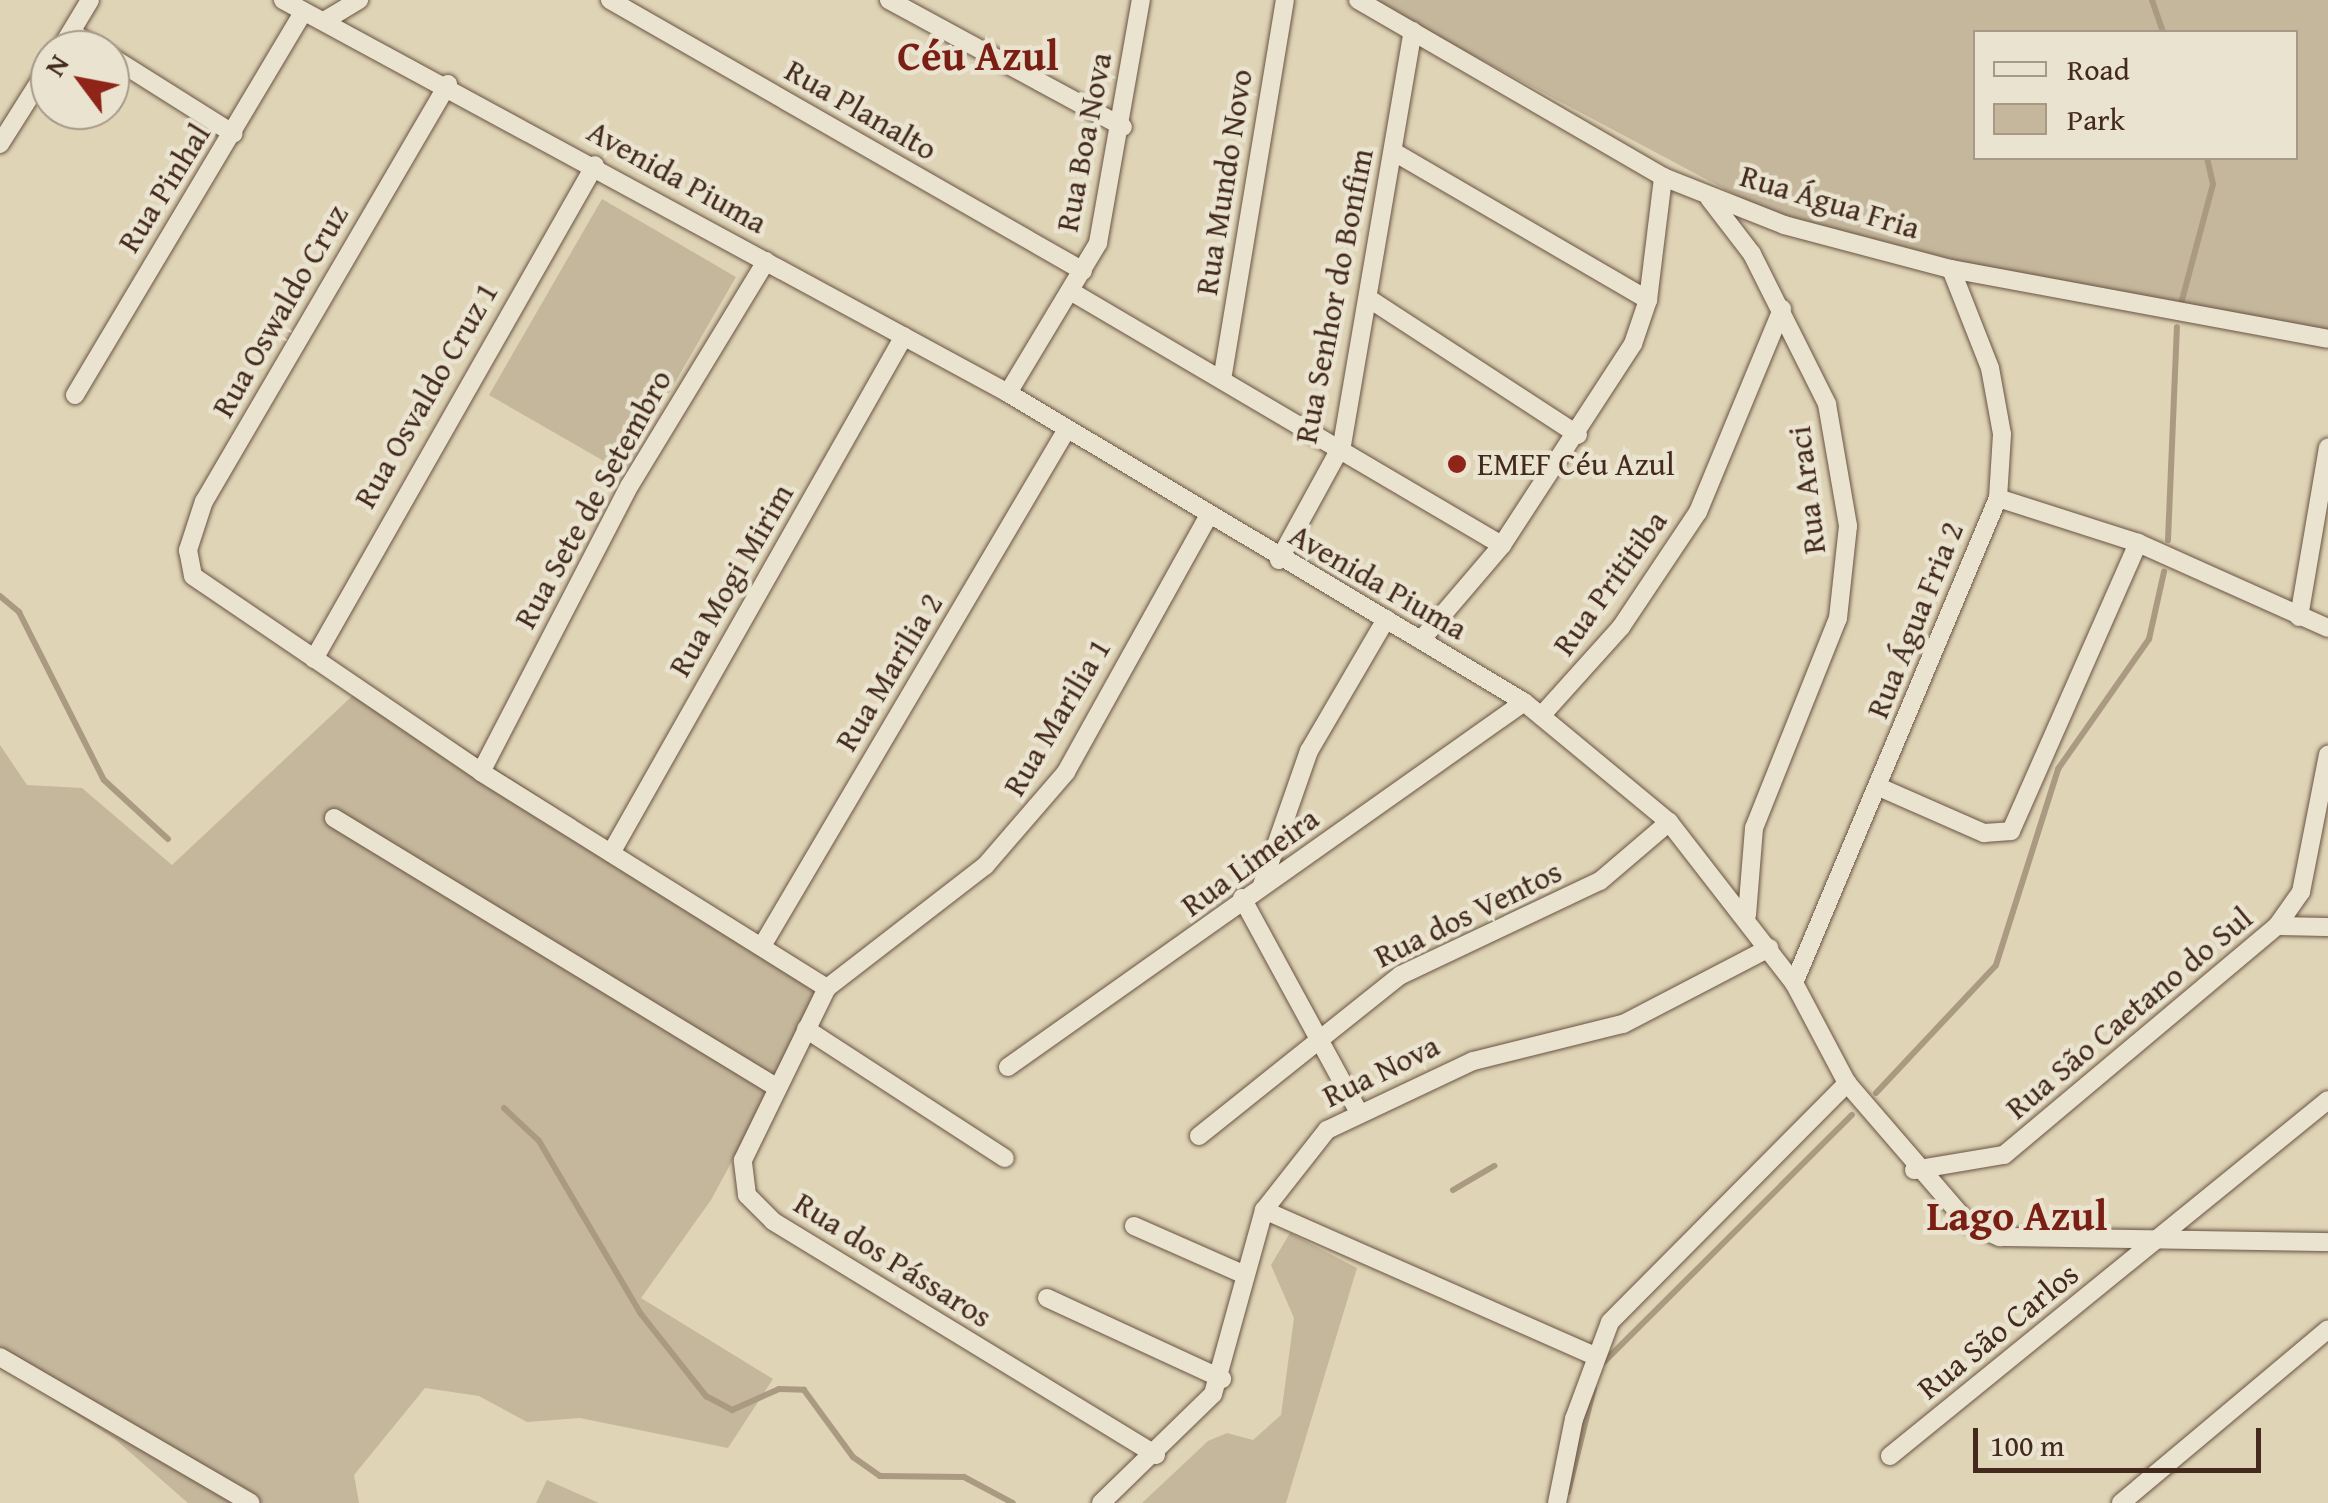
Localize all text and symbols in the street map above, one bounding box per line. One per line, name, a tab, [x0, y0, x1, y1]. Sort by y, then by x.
north arrow	[30, 30, 130, 130]
district label: Céu Azul	[897, 30, 1059, 80]
legend	[1973, 30, 2298, 160]
text: N	[33, 46, 78, 84]
text: Road	[2067, 47, 2130, 91]
street label: Rua Boa Nova	[1048, 49, 1120, 235]
street label: Rua Planalto	[778, 51, 944, 169]
street label: Rua Mundo Novo	[1187, 66, 1261, 298]
text: Park	[2067, 97, 2125, 141]
street label: Avenida Piuma	[581, 112, 773, 242]
street label: Rua Pinhal	[110, 117, 218, 259]
street label: Rua Senhor do Bonfim	[1287, 145, 1381, 447]
street label: Rua Água Fria	[1736, 157, 1924, 247]
street label: Rua Oswaldo Cruz	[204, 198, 356, 424]
street label: Rua Osvaldo Cruz 1	[346, 275, 506, 515]
street label: Rua Sete de Setembro	[506, 363, 680, 635]
street label: Rua Araci	[1780, 424, 1834, 556]
place label: EMEF Céu Azul	[1477, 445, 1675, 483]
marker: EMEF Céu Azul	[1446, 453, 1468, 475]
street label: Rua Mogi Mirim	[660, 477, 802, 683]
street label: Rua Prititiba	[1545, 503, 1675, 663]
street label: Avenida Piuma	[1282, 516, 1474, 648]
street label: Rua Água Fria 2	[1858, 516, 1972, 724]
street label: Rua Marilia 2	[827, 586, 951, 758]
street label: Rua Marilia 1	[995, 631, 1119, 803]
street label: Rua Limeira	[1174, 799, 1326, 925]
street label: Rua dos Ventos	[1368, 852, 1568, 976]
street label: Rua São Caetano do Sul	[1998, 899, 2260, 1127]
street label: Rua Nova	[1316, 1026, 1446, 1116]
street label: Rua dos Pássaros	[787, 1184, 999, 1336]
district label: Lago Azul	[1926, 1190, 2108, 1240]
street label: Rua São Carlos	[1910, 1254, 2086, 1408]
scale bar	[1978, 1408, 2266, 1470]
text: 100 m	[1990, 1423, 2064, 1467]

